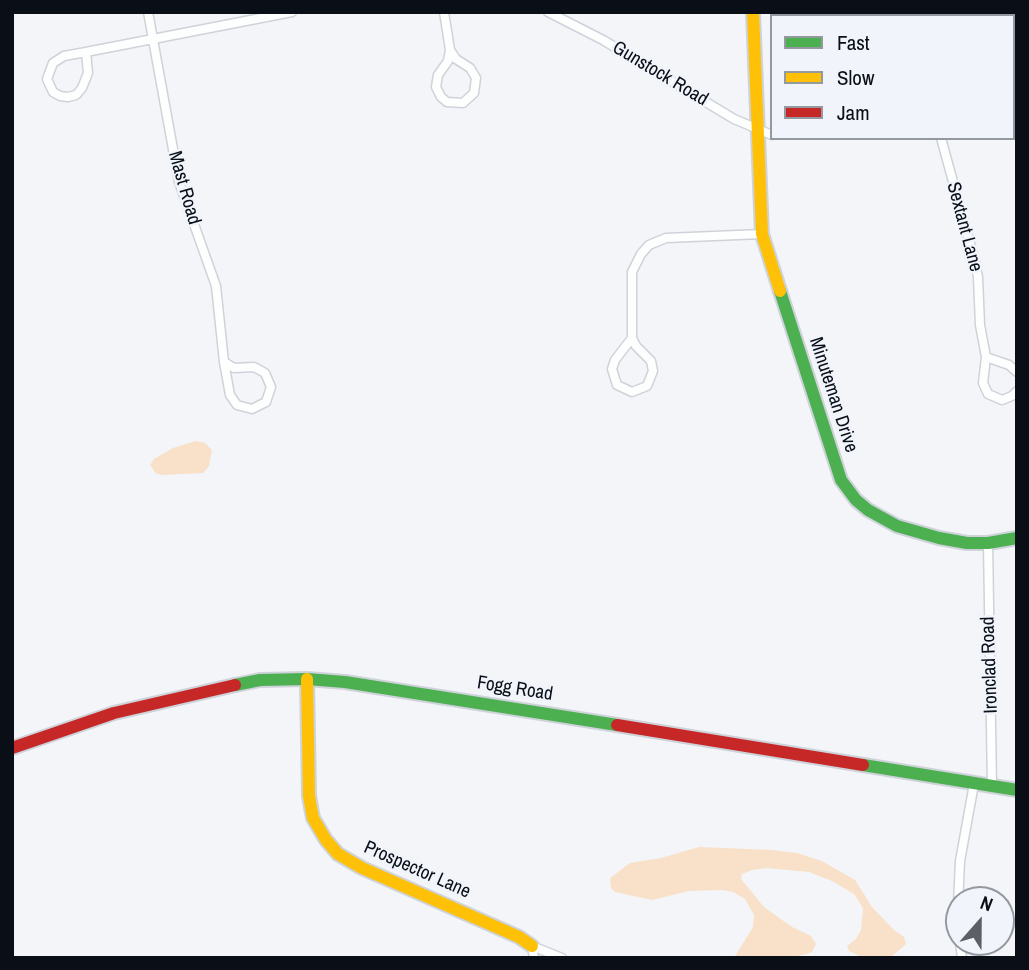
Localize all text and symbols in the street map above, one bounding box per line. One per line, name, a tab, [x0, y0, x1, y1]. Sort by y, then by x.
legend	[770, 14, 1015, 140]
text: Fast	[837, 28, 870, 57]
street label: Gunstock Road	[608, 37, 712, 111]
text: Slow	[837, 63, 874, 92]
text: Jam	[837, 98, 870, 127]
street label: Mast Road	[163, 149, 205, 227]
street label: Sextant Lane	[941, 180, 987, 274]
street label: Minuteman Drive	[804, 335, 862, 455]
street label: Ironclad Road	[977, 616, 1003, 714]
street label: Fogg Road	[476, 672, 554, 706]
street label: Prospector Lane	[360, 836, 474, 904]
north arrow	[945, 886, 1015, 956]
text: N	[977, 889, 997, 917]

